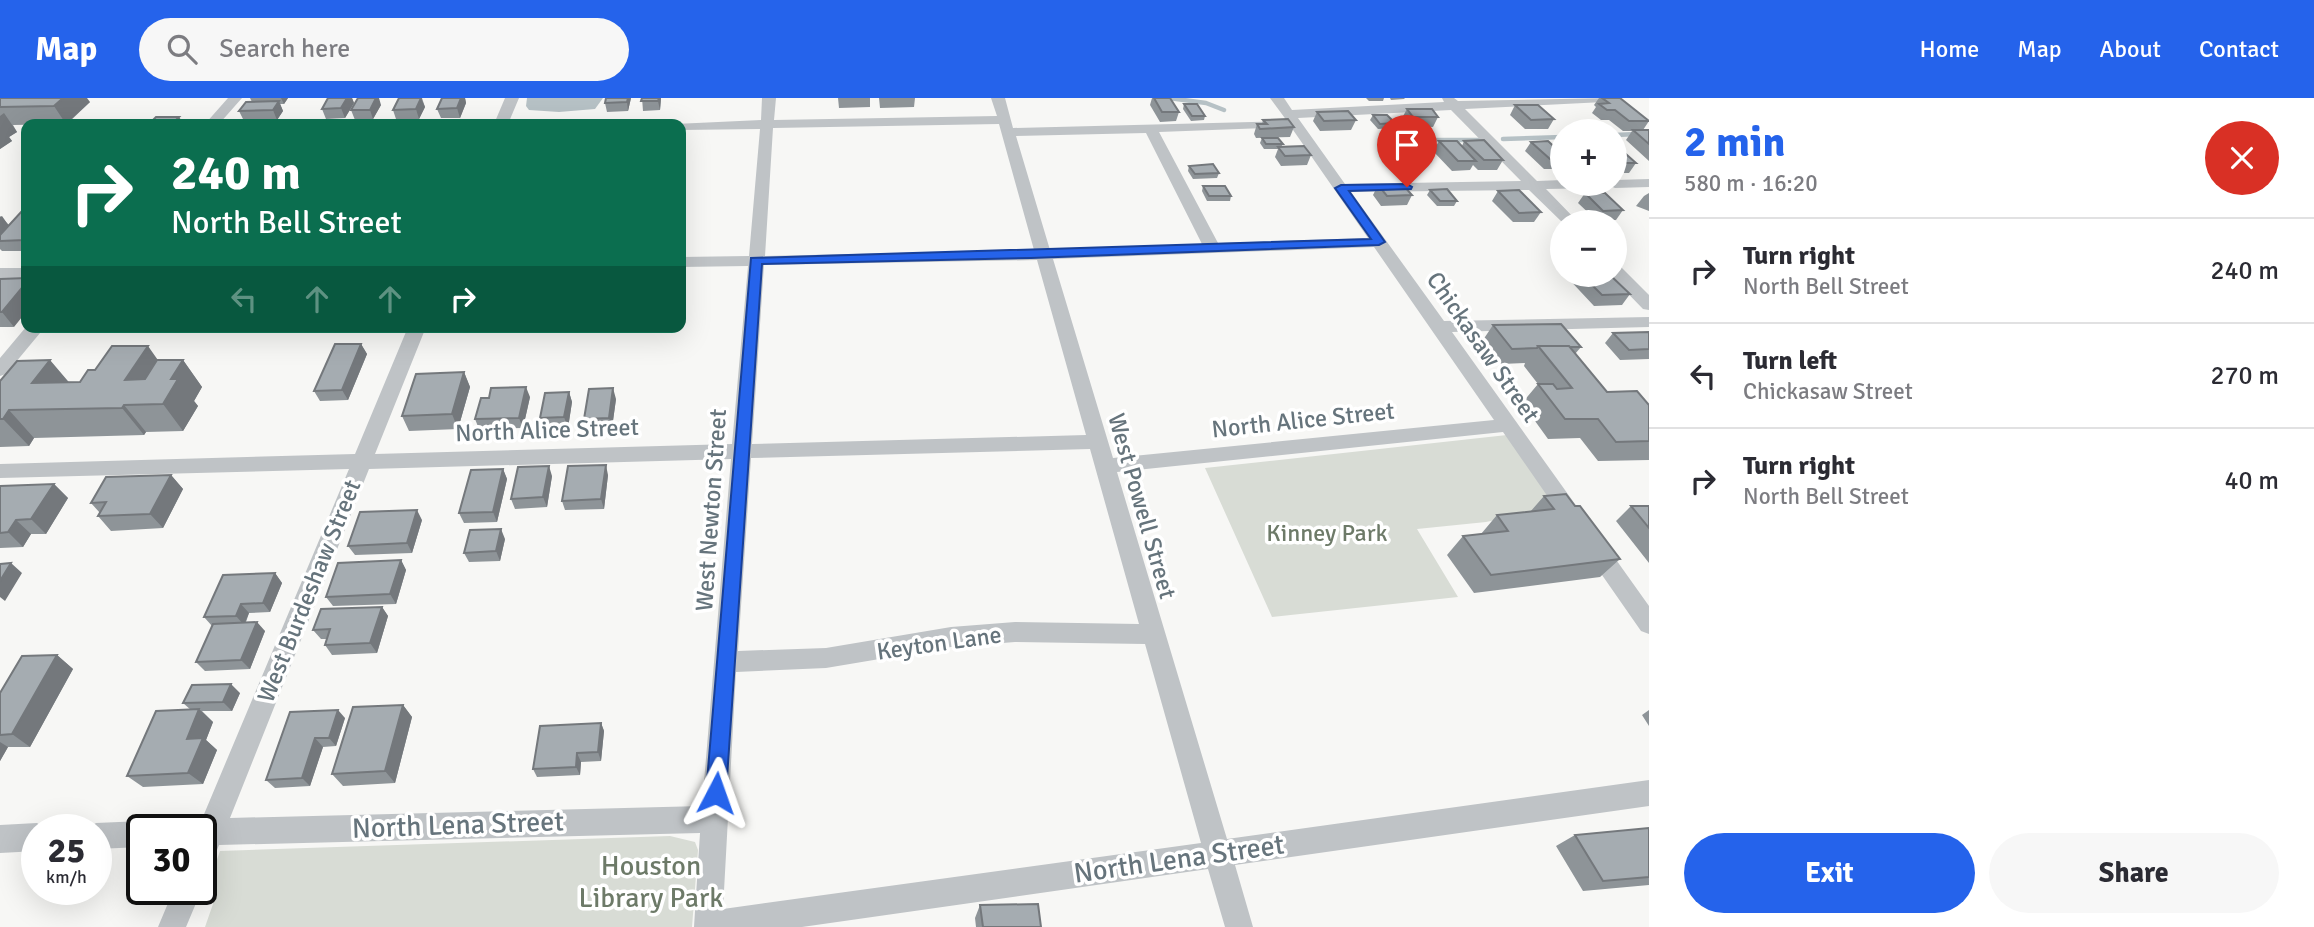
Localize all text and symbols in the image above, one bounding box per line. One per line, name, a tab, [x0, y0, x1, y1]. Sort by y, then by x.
search box	[139, 18, 629, 81]
text: Map	[35, 29, 97, 70]
icon: search	[163, 30, 201, 68]
text: Search here	[219, 33, 350, 65]
text: Home	[1919, 34, 1979, 64]
text: Map	[2017, 34, 2062, 64]
text: About	[2100, 34, 2161, 64]
text: Contact	[2199, 34, 2279, 64]
pin	[1377, 115, 1437, 187]
text: 2 min	[1684, 117, 1785, 168]
map controls	[1550, 119, 1627, 287]
button: +	[1550, 119, 1627, 196]
button: close	[2205, 121, 2279, 195]
icon: arrive	[1388, 126, 1426, 164]
text: 240 m	[171, 143, 301, 203]
icon: right	[56, 147, 147, 238]
text: 580 m · 16:20	[1684, 169, 1818, 198]
text: North Bell Street	[171, 203, 402, 242]
button: −	[1550, 210, 1627, 287]
text: Turn right	[1743, 240, 1855, 272]
icon: right	[1684, 252, 1722, 290]
text: 240 m	[2210, 255, 2279, 287]
street label: Chickasaw Street	[1420, 266, 1546, 428]
text: North Bell Street	[1743, 272, 1909, 301]
icon: left	[225, 280, 263, 318]
icon: ahead	[298, 280, 336, 318]
icon: ahead	[371, 280, 409, 318]
icon: right	[444, 280, 482, 318]
text: Turn left	[1743, 345, 1837, 377]
icon: left	[1684, 357, 1722, 395]
text: 270 m	[2210, 360, 2279, 392]
text: Chickasaw Street	[1743, 377, 1913, 406]
street label: North Alice Street	[1210, 395, 1396, 445]
street label: West Newton Street	[689, 408, 733, 612]
street label: West Powell Street	[1101, 410, 1183, 602]
street label: North Alice Street	[455, 412, 639, 448]
text: Turn right	[1743, 450, 1855, 482]
icon: right	[1684, 462, 1722, 500]
text: 40 m	[2224, 465, 2279, 497]
street label: West Burdeshaw Street	[251, 475, 367, 707]
text: North Bell Street	[1743, 482, 1909, 511]
park label: Kinney Park	[1266, 518, 1388, 548]
street label: Keyton Lane	[875, 619, 1003, 667]
position arrow	[679, 756, 753, 830]
street label: North Lena Street	[351, 804, 565, 846]
speed limit sign: 30	[126, 814, 217, 905]
street label: North Lena Street	[1072, 827, 1287, 891]
text: 25	[48, 829, 85, 872]
button: Exit	[1684, 833, 1975, 913]
button: Share	[1989, 833, 2279, 913]
park label: Houston Library Park	[579, 849, 723, 915]
text: km/h	[46, 866, 87, 888]

